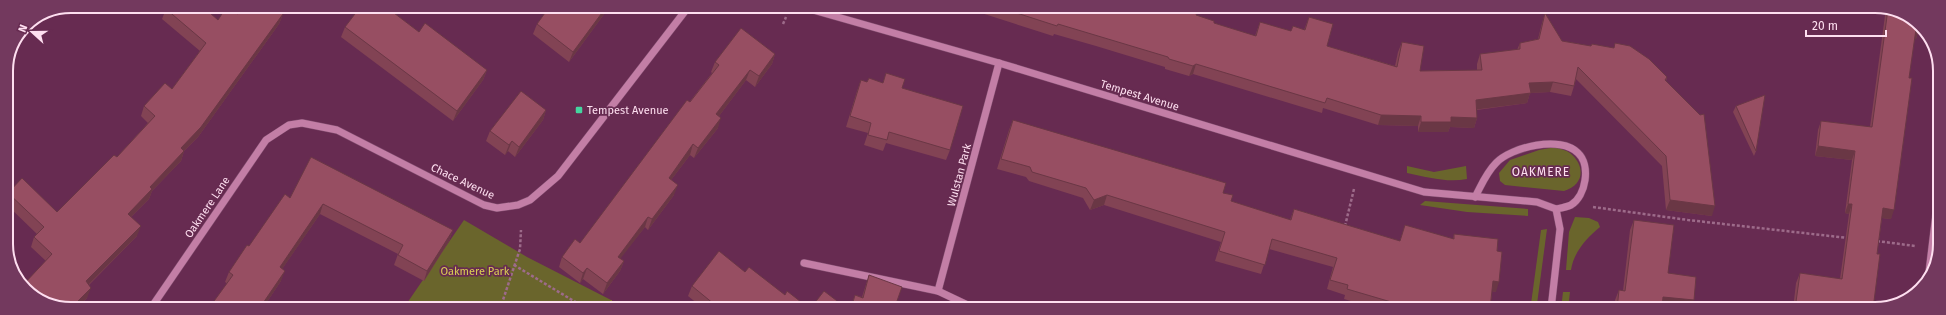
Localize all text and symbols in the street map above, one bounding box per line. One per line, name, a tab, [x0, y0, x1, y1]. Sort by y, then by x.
north arrow	[12, 12, 52, 52]
scale bar	[1806, 12, 1886, 38]
text: 20 m	[1812, 19, 1838, 33]
text: N	[16, 23, 31, 34]
street label: Tempest Avenue	[1099, 77, 1181, 114]
place label: Tempest Avenue	[587, 104, 669, 117]
marker: Tempest Avenue	[574, 105, 584, 115]
street label: Wulstan Park	[945, 142, 974, 208]
street label: Chace Avenue	[429, 161, 497, 202]
district label: OAKMERE	[1512, 165, 1570, 179]
street label: Oakmere Lane	[182, 174, 233, 240]
park label: Oakmere Park	[440, 265, 510, 278]

